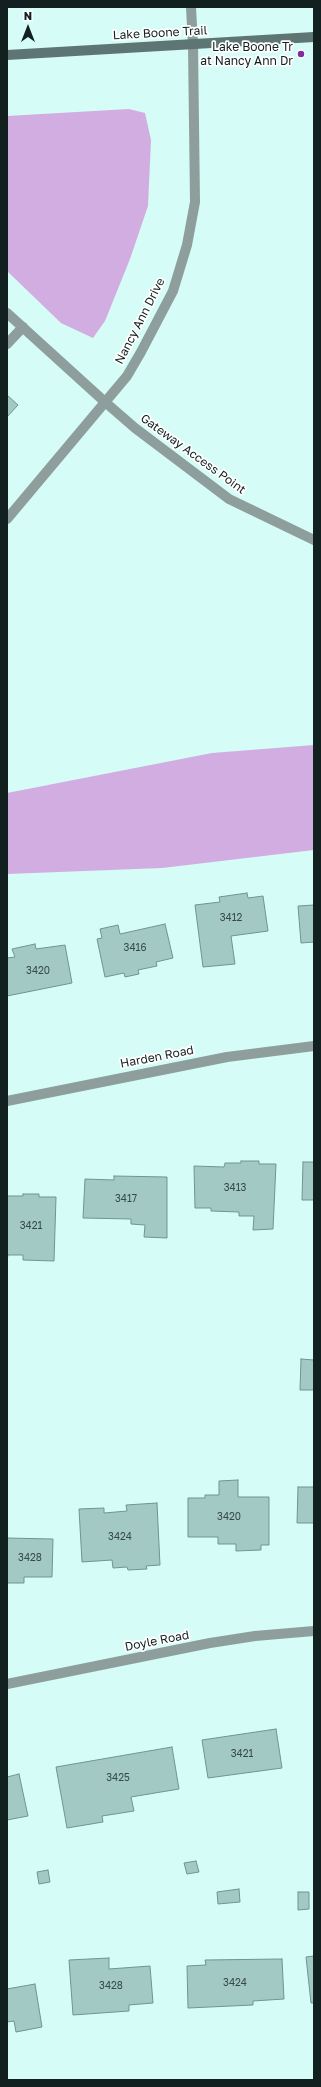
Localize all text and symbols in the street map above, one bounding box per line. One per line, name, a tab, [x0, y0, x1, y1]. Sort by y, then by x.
north arrow	[8, 8, 48, 48]
text: N	[24, 9, 32, 22]
street label: Lake Boone Trail	[112, 23, 208, 43]
place label: Lake Boone Tr at Nancy Ann Dr	[200, 40, 293, 68]
marker: Lake Boone Tr at Nancy Ann Dr	[296, 49, 306, 59]
street label: Nancy Ann Drive	[112, 275, 168, 367]
street label: Gateway Access Point	[138, 411, 248, 497]
house number: 3412	[220, 912, 242, 924]
house number: 3416	[124, 942, 146, 954]
house number: 3420	[26, 965, 50, 977]
street label: Harden Road	[119, 1043, 195, 1071]
house number: 3413	[224, 1182, 246, 1194]
house number: 3417	[115, 1193, 137, 1205]
house number: 3421	[20, 1220, 42, 1232]
house number: 3420	[217, 1511, 241, 1523]
house number: 3424	[108, 1531, 132, 1543]
house number: 3428	[18, 1552, 42, 1564]
street label: Doyle Road	[124, 1628, 190, 1654]
house number: 3421	[231, 1748, 253, 1760]
house number: 3425	[106, 1772, 130, 1784]
house number: 3424	[223, 1977, 247, 1989]
house number: 3428	[99, 1980, 123, 1992]

